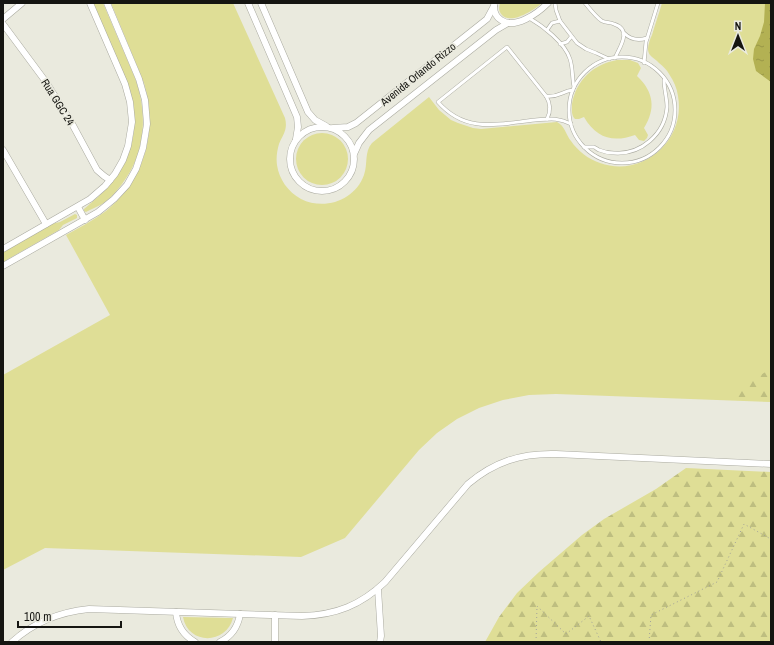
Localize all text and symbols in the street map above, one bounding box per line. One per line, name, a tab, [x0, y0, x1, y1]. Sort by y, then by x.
north arrow	[718, 16, 758, 56]
text: N	[735, 19, 741, 33]
street label: Avenida Orlando Rizzo	[377, 39, 459, 109]
street label: Rua GGC 24	[38, 76, 78, 128]
scale bar	[18, 603, 121, 629]
text: 100 m	[24, 609, 51, 625]

